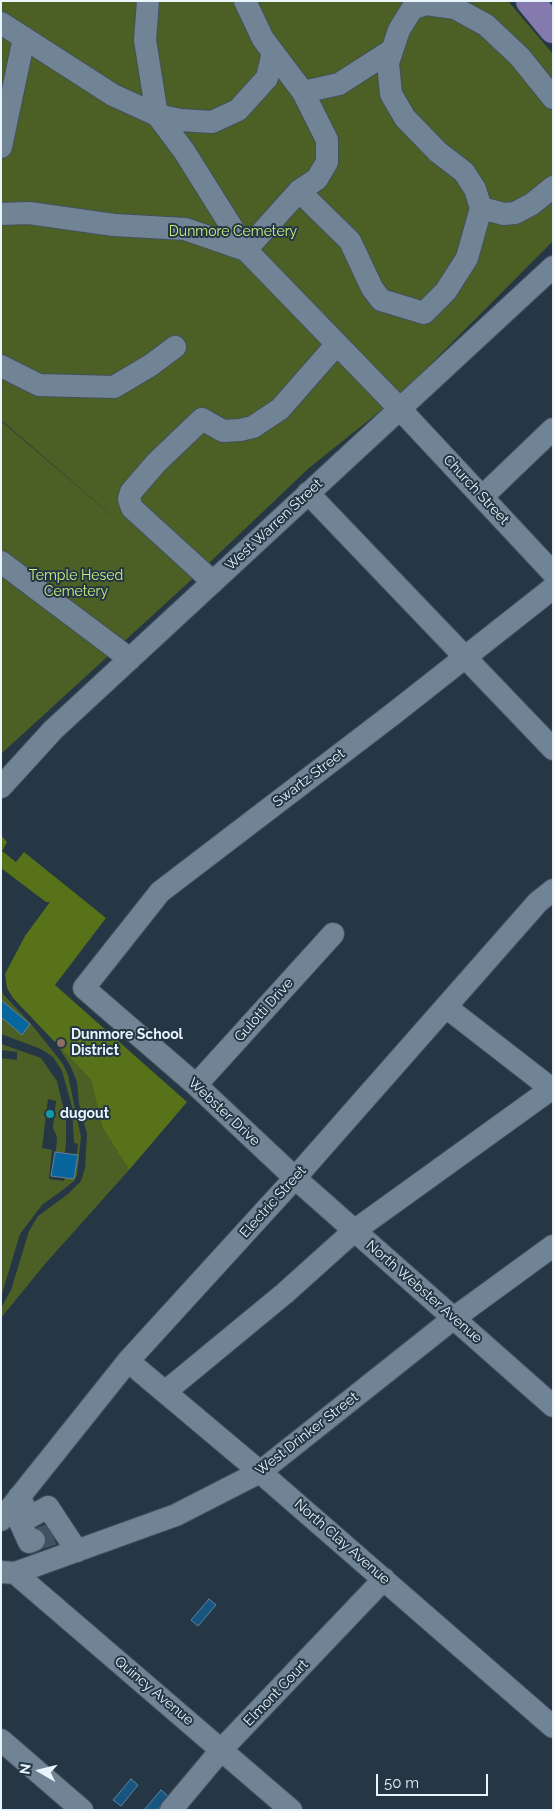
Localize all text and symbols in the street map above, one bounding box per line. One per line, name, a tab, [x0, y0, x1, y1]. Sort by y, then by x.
park label: Dunmore Cemetery	[169, 224, 297, 240]
street label: Church Street	[440, 452, 512, 528]
street label: West Warren Street	[222, 476, 326, 574]
park label: Temple Hesed Cemetery	[29, 568, 123, 600]
street label: Swartz Street	[270, 745, 348, 811]
street label: Gulotti Drive	[231, 975, 297, 1045]
place label: Dunmore School District	[71, 1027, 183, 1060]
marker: Dunmore School District	[55, 1037, 67, 1049]
street label: Webster Drive	[185, 1074, 263, 1150]
place label: dugout	[60, 1106, 109, 1122]
marker: dugout	[44, 1108, 56, 1120]
street label: Electric Street	[236, 1163, 310, 1241]
street label: North Webster Avenue	[363, 1237, 485, 1347]
street label: West Drinker Street	[252, 1389, 362, 1479]
street label: North Clay Avenue	[291, 1496, 393, 1588]
street label: Quincy Avenue	[111, 1653, 197, 1729]
street label: Elmont Court	[240, 1656, 312, 1730]
north arrow	[15, 1746, 65, 1796]
text: N	[16, 1763, 34, 1775]
scale bar	[379, 1764, 492, 1796]
text: 50 m	[384, 1774, 419, 1792]

